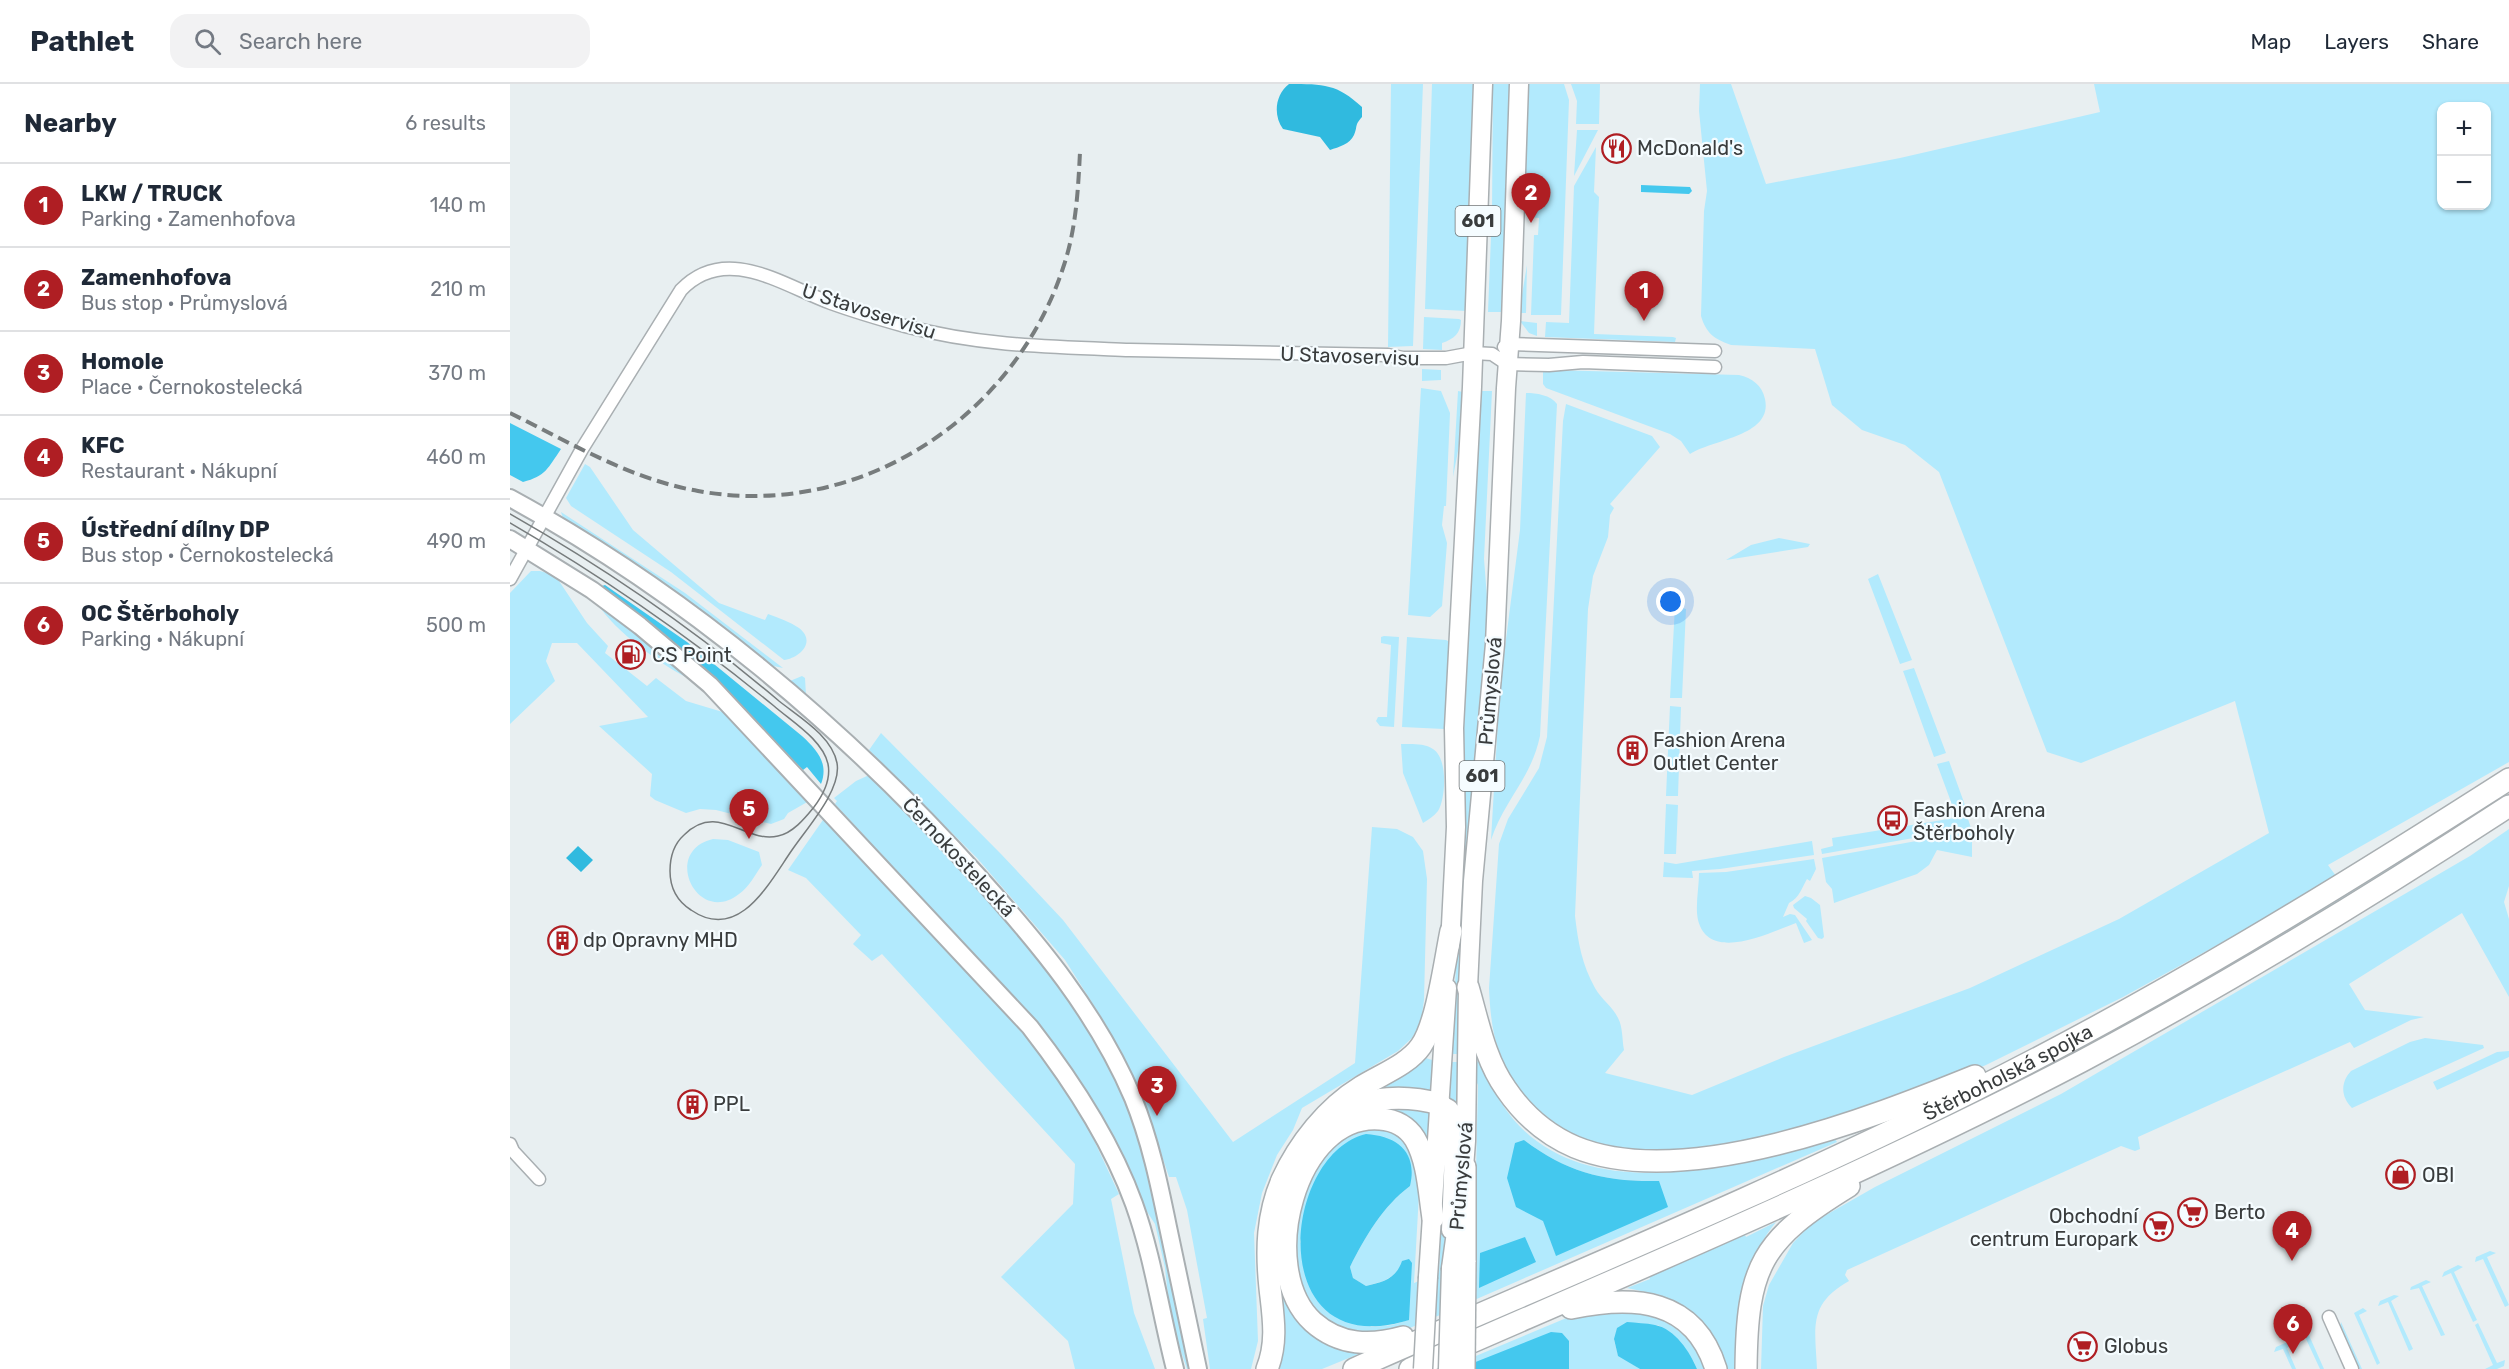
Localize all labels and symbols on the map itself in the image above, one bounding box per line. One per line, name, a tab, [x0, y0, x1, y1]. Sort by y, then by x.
restaurant icon: McDonald's	[1600, 132, 1632, 164]
place label: McDonald's	[1637, 136, 1743, 160]
pin: 2	[1512, 174, 1550, 223]
road number: 601	[1456, 206, 1500, 236]
pin: 1	[1624, 272, 1664, 321]
street label: U Stavoservisu	[799, 278, 939, 344]
street label: U Stavoservisu	[1280, 342, 1420, 370]
your location	[1656, 587, 1685, 616]
street label: Průmyslová	[1473, 636, 1507, 746]
fuel station icon: CS Point	[615, 639, 647, 671]
place label: CS Point	[652, 643, 732, 667]
place label: Fashion Arena Outlet Center	[1653, 728, 1786, 775]
building icon: Fashion Arena Outlet Center	[1616, 735, 1648, 767]
road number: 601	[1460, 761, 1504, 791]
pin: 5	[730, 790, 768, 839]
street label: Černokostelecká	[898, 792, 1020, 922]
place label: Fashion Arena Štěrboholy	[1913, 798, 2046, 845]
bus stop icon: Fashion Arena Štěrboholy	[1876, 805, 1908, 837]
building icon: dp Opravny MHD	[546, 924, 578, 956]
place label: dp Opravny MHD	[583, 928, 738, 952]
street label: Štěrboholská spojka	[1919, 1019, 2097, 1126]
pin: 3	[1138, 1066, 1176, 1116]
building icon: PPL	[676, 1088, 708, 1120]
place label: PPL	[713, 1092, 750, 1116]
street label: Průmyslová	[1444, 1121, 1478, 1231]
shop icon: OBI	[2385, 1159, 2417, 1191]
place label: OBI	[2422, 1163, 2454, 1187]
supermarket icon: Berto	[2177, 1196, 2209, 1228]
place label: Berto	[2214, 1200, 2265, 1224]
place label: Obchodní centrum Europark	[1970, 1204, 2139, 1251]
supermarket icon: Obchodní centrum Europark	[2143, 1211, 2175, 1243]
pin: 4	[2272, 1212, 2312, 1261]
pin: 6	[2274, 1304, 2312, 1354]
supermarket icon: Globus	[2067, 1330, 2099, 1362]
place label: Globus	[2104, 1334, 2168, 1358]

